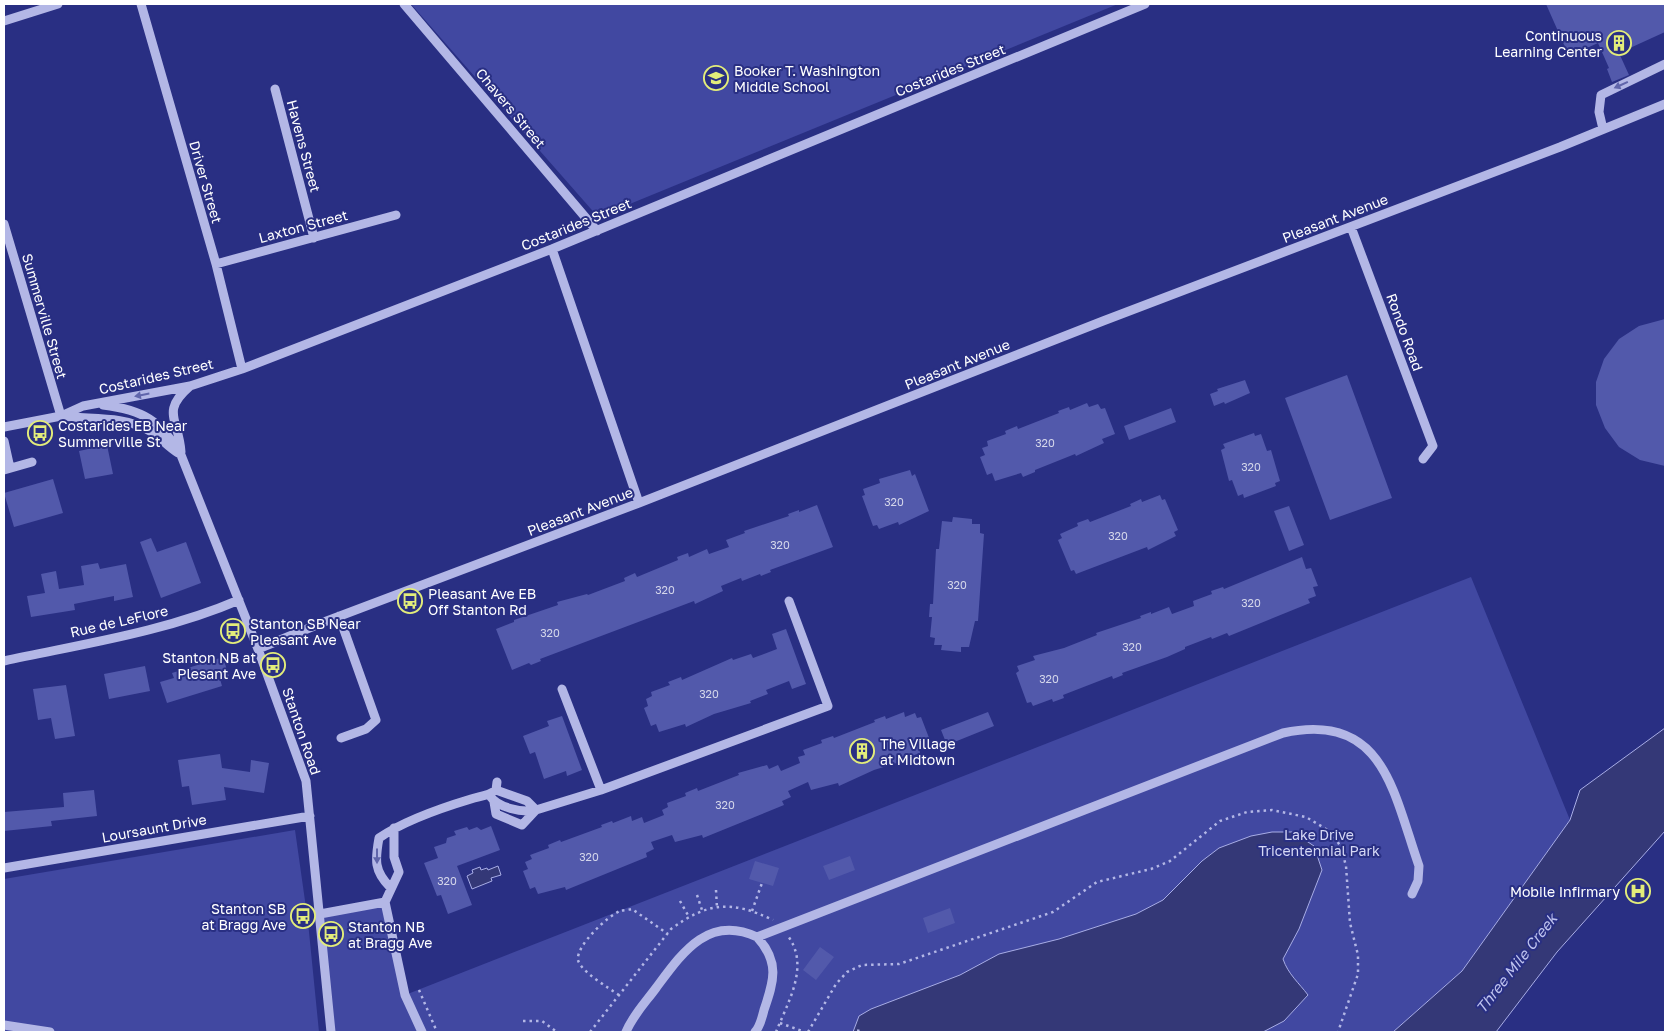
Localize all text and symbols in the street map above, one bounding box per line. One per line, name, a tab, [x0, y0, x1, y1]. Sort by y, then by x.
place label: Continuous Learning Center	[1494, 27, 1603, 60]
building icon: Continuous Learning Center	[1606, 30, 1632, 56]
street label: Costarides Street	[893, 40, 1007, 100]
place label: Booker T. Washington Middle School	[734, 62, 880, 95]
street label: Chavers Street	[473, 65, 549, 151]
school or university icon: Booker T. Washington Middle School	[703, 65, 729, 91]
one-way arrow	[1614, 81, 1628, 89]
street label: Havens Street	[284, 98, 324, 194]
street label: Driver Street	[186, 139, 226, 225]
street label: Pleasant Avenue	[1280, 190, 1390, 246]
street label: Costarides Street	[519, 194, 633, 254]
street label: Laxton Street	[257, 206, 349, 246]
street label: Summerville Street	[19, 251, 71, 381]
street label: Rondo Road	[1383, 291, 1427, 373]
street label: Pleasant Avenue	[902, 335, 1012, 393]
street label: Costarides Street	[97, 355, 215, 397]
one-way arrow	[134, 391, 150, 399]
place label: Costarides EB Near Summerville St	[58, 417, 188, 450]
bus stop icon: Costarides EB Near Summerville St	[27, 420, 53, 446]
house number: 320	[1035, 436, 1055, 449]
house number: 320	[1241, 460, 1261, 473]
street label: Pleasant Avenue	[525, 483, 635, 539]
house number: 320	[884, 495, 904, 508]
house number: 320	[1108, 529, 1128, 542]
house number: 320	[770, 538, 790, 551]
house number: 320	[947, 578, 967, 591]
house number: 320	[655, 583, 675, 596]
place label: Pleasant Ave EB Off Stanton Rd	[428, 585, 536, 618]
bus stop icon: Pleasant Ave EB Off Stanton Rd	[397, 588, 423, 614]
house number: 320	[1241, 596, 1261, 609]
street label: Rue de LeFlore	[68, 601, 170, 641]
place label: Stanton SB Near Pleasant Ave	[250, 615, 361, 648]
bus stop icon: Stanton SB Near Pleasant Ave	[220, 618, 246, 644]
house number: 320	[540, 626, 560, 639]
house number: 320	[1122, 640, 1142, 653]
place label: Stanton NB at Plesant Ave	[162, 649, 256, 682]
bus stop icon: Stanton NB at Plesant Ave	[260, 652, 286, 678]
house number: 320	[1039, 672, 1059, 685]
street label: Stanton Road	[279, 685, 325, 777]
house number: 320	[699, 687, 719, 700]
place label: The Village at Midtown	[880, 735, 956, 768]
building icon: The Village at Midtown	[849, 738, 875, 764]
house number: 320	[715, 798, 735, 811]
street label: Loursaunt Drive	[100, 810, 208, 846]
park label: Lake Drive Tricentennial Park	[1258, 826, 1380, 859]
one-way arrow	[373, 848, 381, 864]
house number: 320	[579, 850, 599, 863]
house number: 320	[437, 874, 457, 887]
hospital icon: Mobile Infirmary	[1625, 878, 1651, 904]
place label: Mobile Infirmary	[1510, 883, 1620, 900]
place label: Stanton SB at Bragg Ave	[202, 900, 286, 933]
bus stop icon: Stanton SB at Bragg Ave	[290, 903, 316, 929]
water label: Three Mile Creek	[1472, 909, 1561, 1016]
place label: Stanton NB at Bragg Ave	[348, 918, 432, 951]
bus stop icon: Stanton NB at Bragg Ave	[318, 921, 344, 947]

